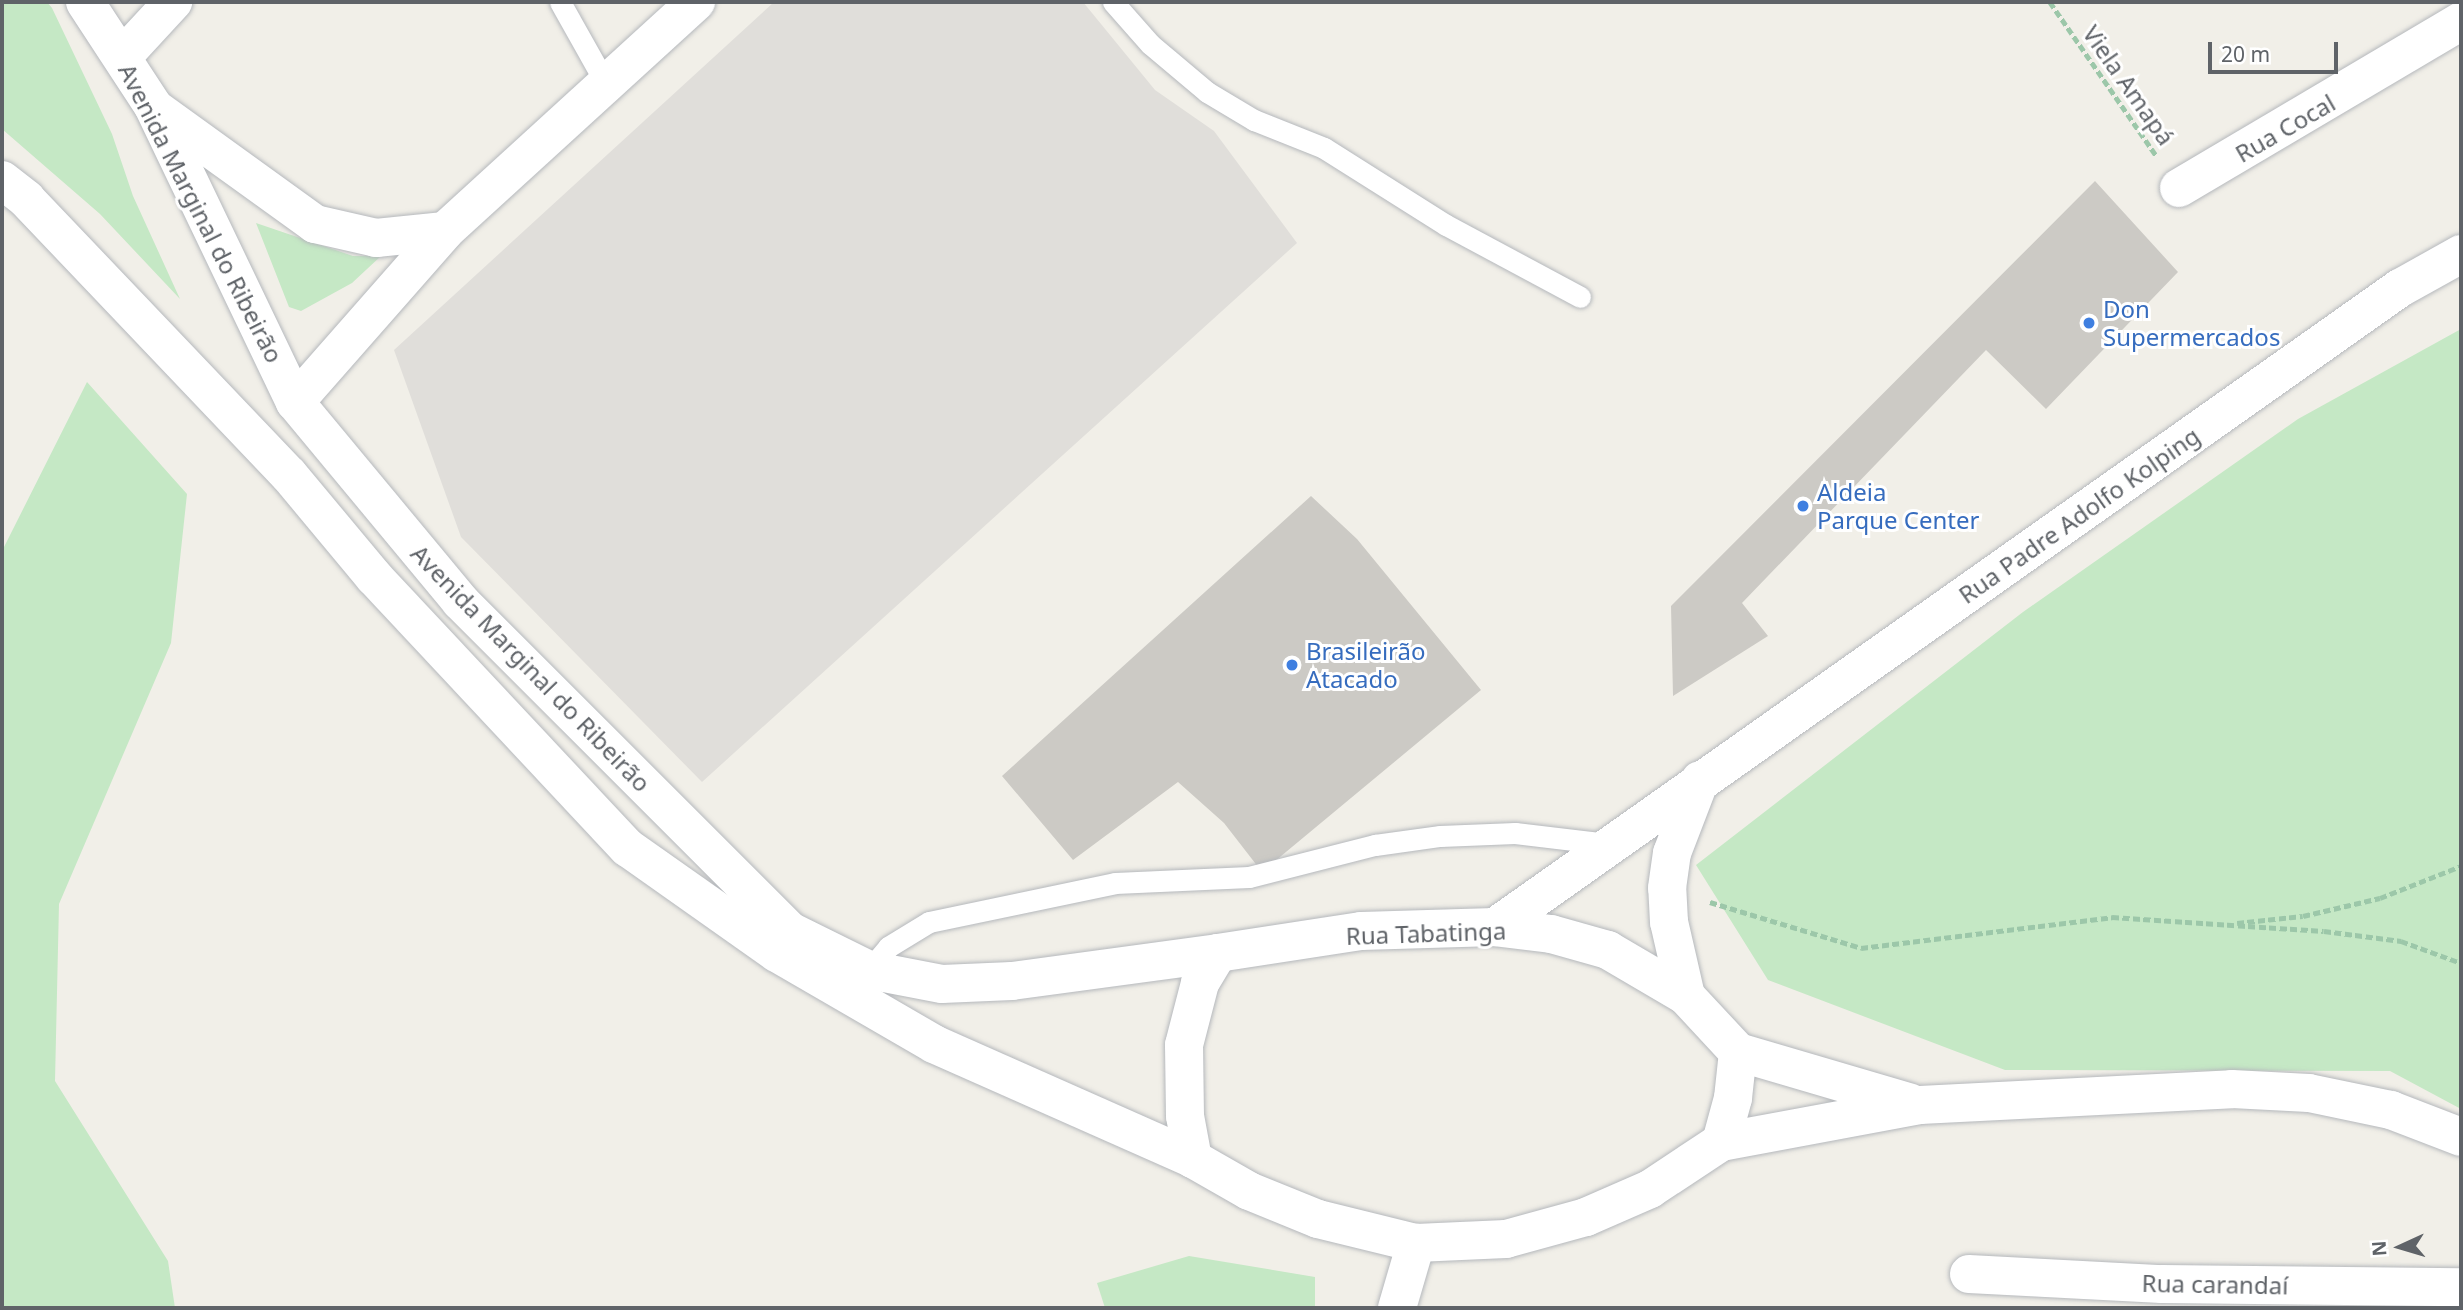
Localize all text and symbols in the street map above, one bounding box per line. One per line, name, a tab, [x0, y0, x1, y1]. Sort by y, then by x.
street label: Viela Amapá	[2077, 20, 2181, 150]
scale bar	[2211, 28, 2340, 72]
text: 20 m	[2221, 40, 2270, 68]
street label: Avenida Marginal do Ribeirão	[113, 59, 289, 367]
street label: Rua Cocal	[2230, 88, 2340, 168]
place label: Don Supermercados	[2103, 295, 2280, 351]
marker: Don Supermercados	[2081, 315, 2097, 331]
street label: Rua Padre Adolfo Kolping	[1953, 421, 2205, 609]
place label: Aldeia Parque Center	[1817, 478, 1979, 534]
marker: Aldeia Parque Center	[1795, 498, 1811, 514]
street label: Avenida Marginal do Ribeirão	[405, 539, 657, 797]
place label: Brasileirão Atacado	[1306, 637, 1426, 693]
marker: Brasileirão Atacado	[1284, 657, 1300, 673]
street label: Rua Tabatinga	[1345, 916, 1507, 950]
north arrow	[2365, 1212, 2435, 1282]
text: N	[2366, 1240, 2393, 1257]
street label: Rua carandaí	[2141, 1268, 2289, 1300]

